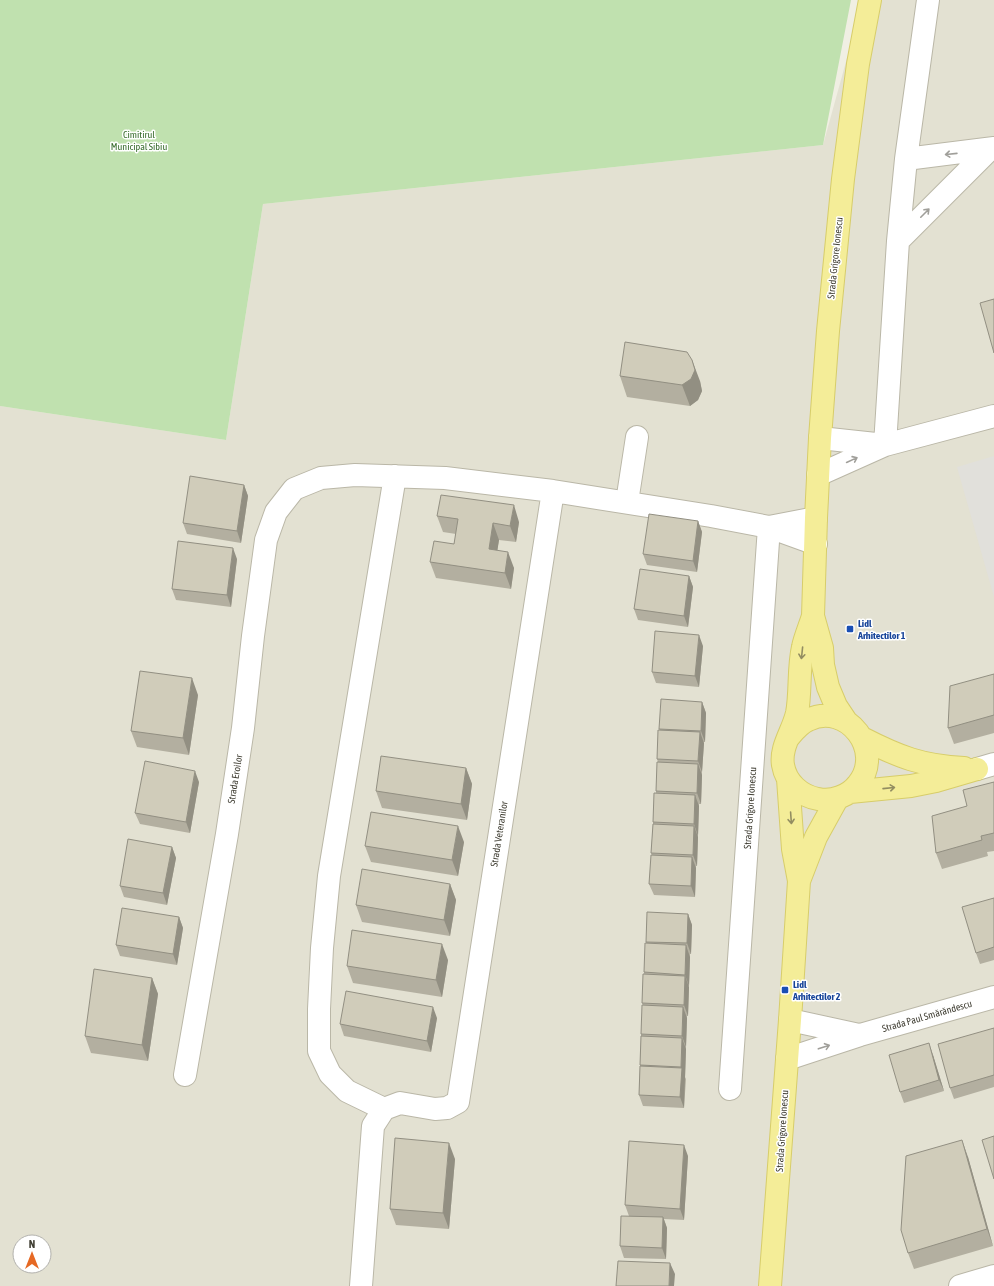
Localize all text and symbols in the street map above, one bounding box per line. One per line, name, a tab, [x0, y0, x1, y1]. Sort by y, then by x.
park label: Cimitirul Municipal Sibiu	[111, 129, 167, 152]
one-way arrow	[945, 150, 958, 157]
one-way arrow	[920, 208, 930, 218]
street label: Strada Grigore Ionescu	[825, 216, 845, 299]
one-way arrow	[845, 456, 857, 463]
place label: Lidl Arhitectilor 1	[857, 618, 906, 641]
marker: Lidl Arhitectilor 1	[845, 624, 855, 634]
one-way arrow	[799, 646, 806, 659]
street label: Strada Eroilor	[226, 753, 244, 804]
street label: Strada Grigore Ionescu	[742, 766, 758, 849]
one-way arrow	[882, 785, 895, 792]
street label: Strada Veteranilor	[488, 799, 510, 868]
one-way arrow	[787, 811, 794, 824]
place label: Lidl Arhitectilor 2	[792, 979, 841, 1002]
marker: Lidl Arhitectilor 2	[780, 985, 790, 995]
street label: Strada Paul Smărăndescu	[881, 998, 973, 1034]
one-way arrow	[817, 1043, 830, 1050]
street label: Strada Grigore Ionescu	[774, 1089, 790, 1172]
north arrow	[12, 1234, 52, 1274]
text: N	[29, 1238, 35, 1250]

